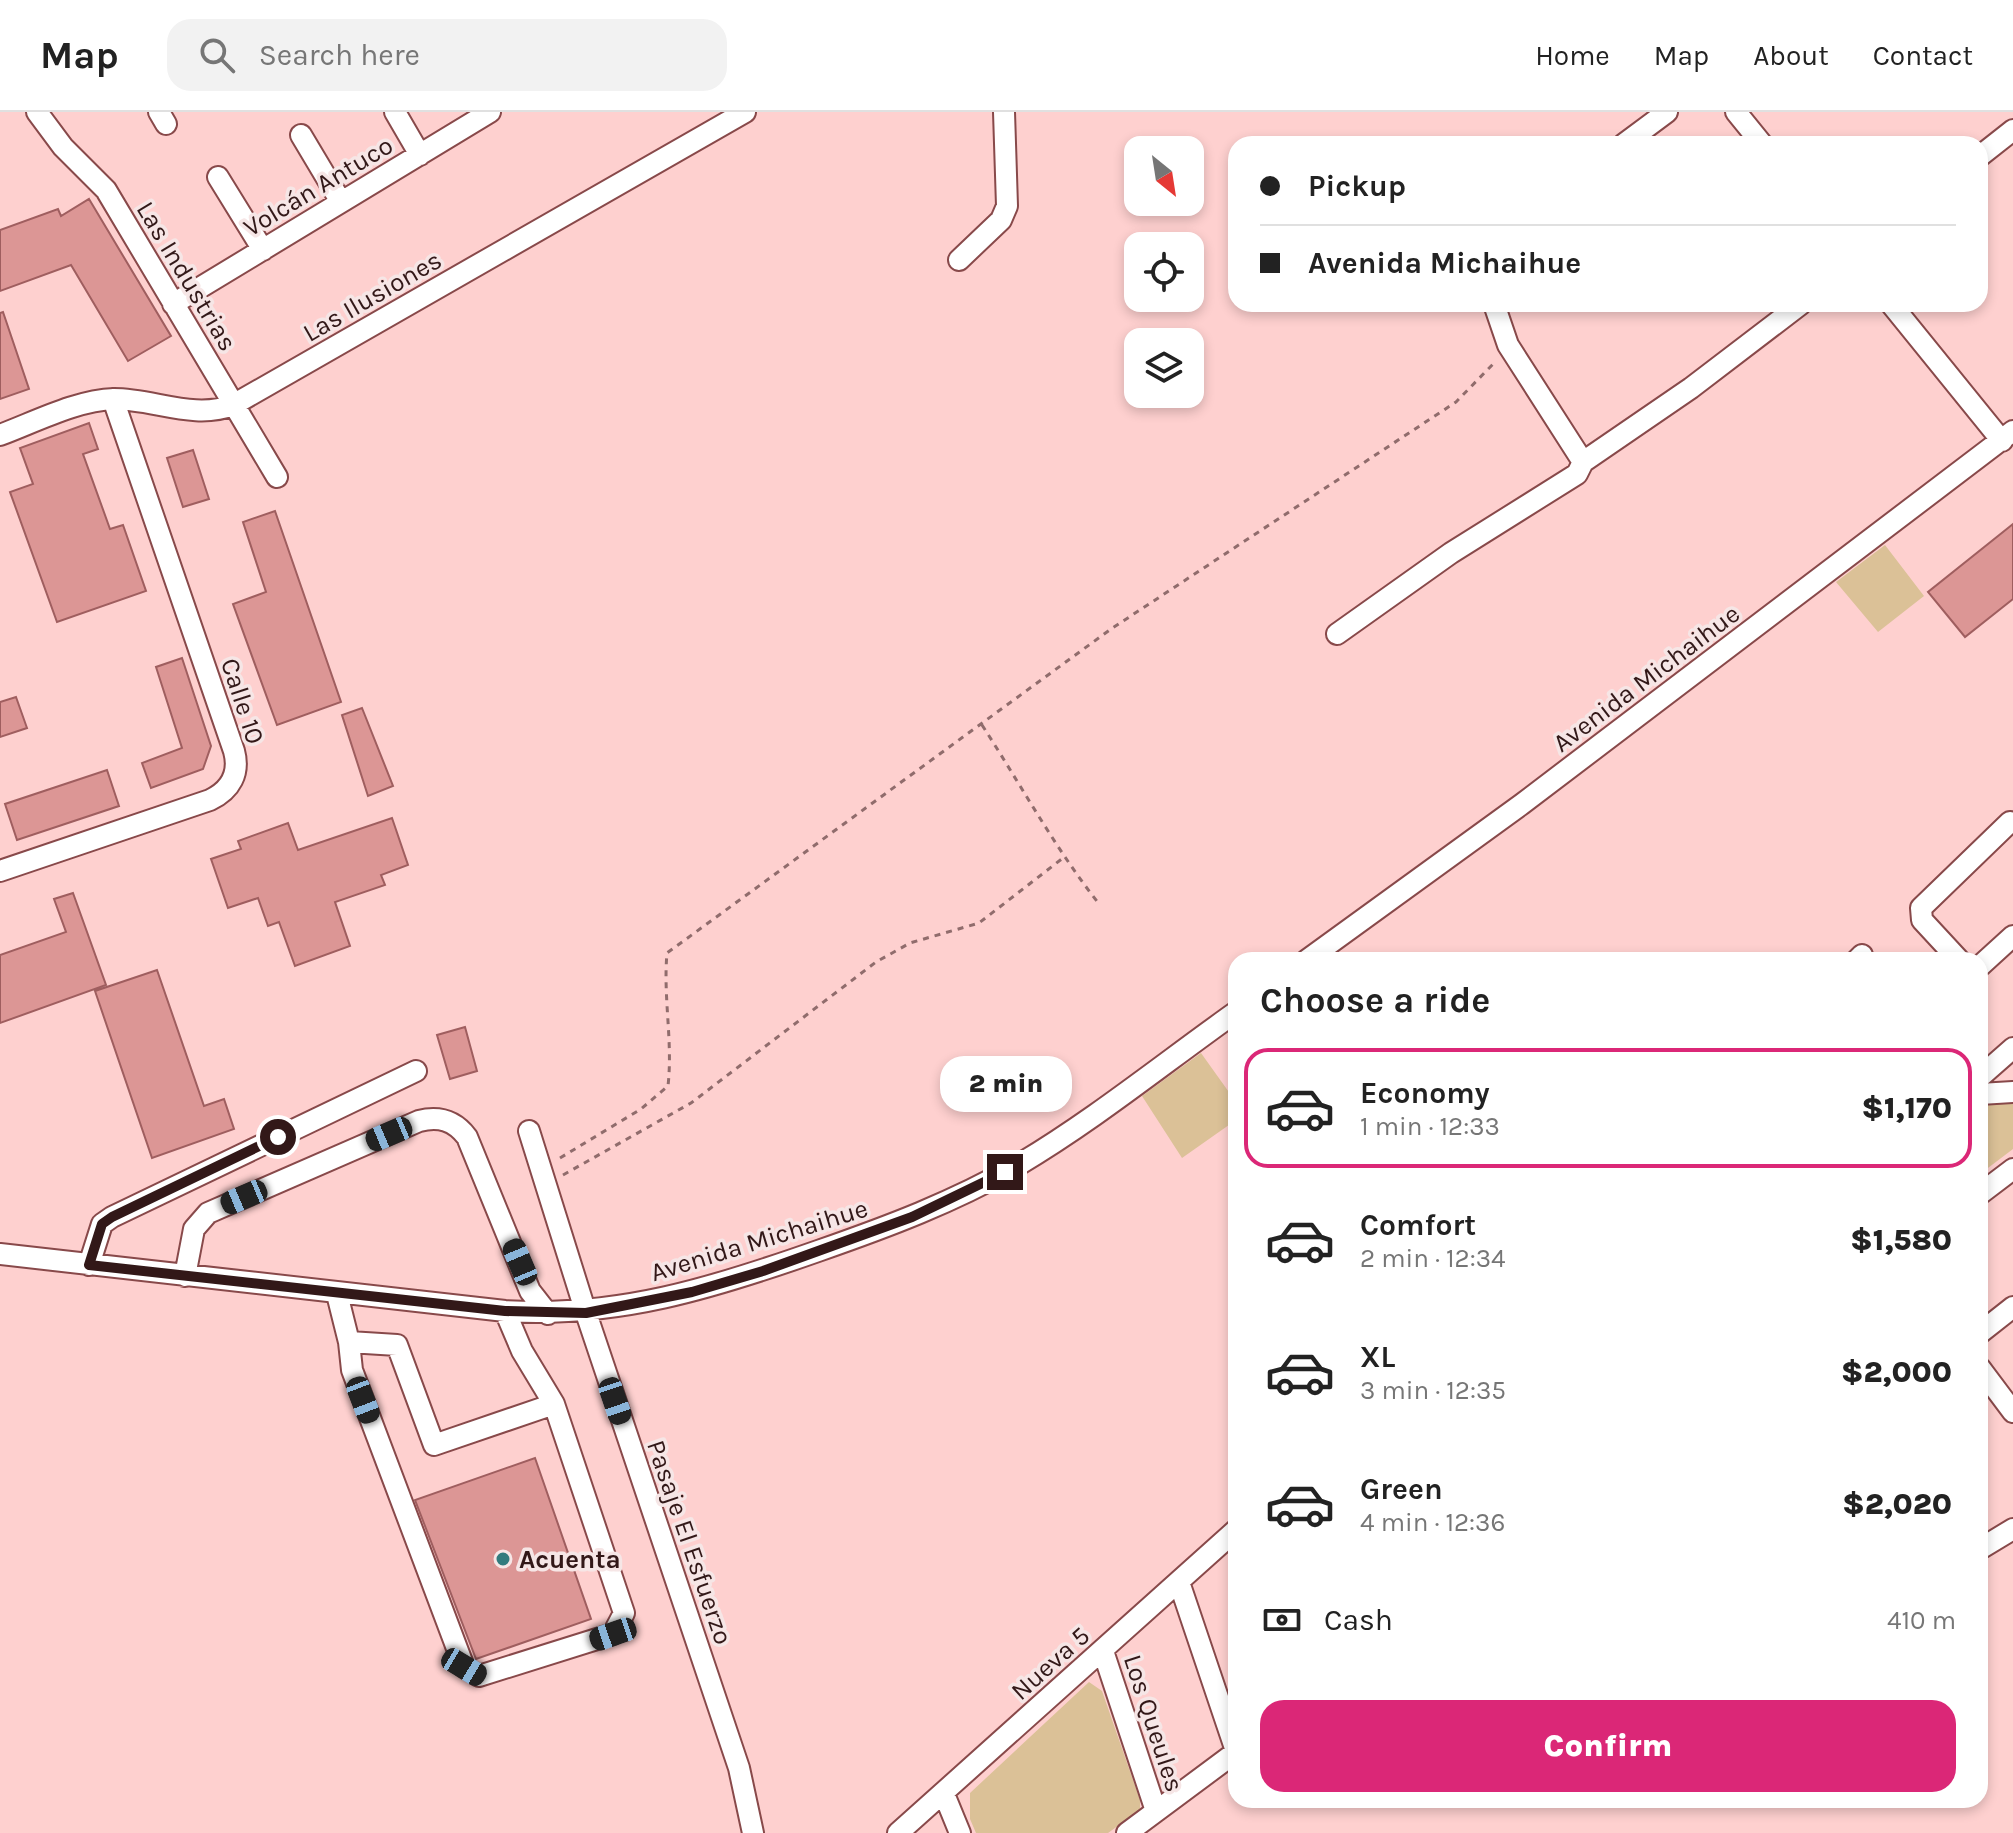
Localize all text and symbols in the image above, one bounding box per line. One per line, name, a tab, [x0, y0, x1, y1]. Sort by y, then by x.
search box	[167, 19, 727, 91]
text: Map	[40, 33, 119, 78]
icon: search	[195, 33, 239, 77]
text: Search here	[259, 37, 420, 73]
text: Home	[1535, 39, 1610, 72]
text: Map	[1654, 39, 1709, 72]
text: About	[1753, 39, 1829, 72]
text: Contact	[1873, 39, 1973, 72]
street label: Volcán Antuco	[238, 130, 399, 243]
north arrow	[1124, 136, 1204, 216]
map controls	[1124, 136, 1204, 408]
text: Pickup	[1308, 168, 1406, 204]
street label: Las Industrias	[130, 196, 243, 357]
button: locate	[1124, 232, 1204, 312]
street label: Las Ilusiones	[297, 244, 447, 349]
text: Avenida Michaihue	[1308, 245, 1581, 281]
button: layers	[1124, 328, 1204, 408]
street label: Avenida Michaihue	[1547, 598, 1746, 759]
street label: Calle 10	[214, 654, 271, 748]
text: Choose a ride	[1260, 979, 1490, 1021]
callout: 2 min	[939, 1056, 1071, 1112]
text: 2 min	[969, 1068, 1043, 1099]
icon: car	[1264, 1072, 1336, 1144]
text: Economy	[1360, 1075, 1490, 1111]
text: $1,170	[1861, 1090, 1952, 1126]
text: 1 min · 12:33	[1360, 1111, 1500, 1142]
car	[362, 1114, 416, 1154]
route start	[260, 1119, 296, 1155]
route end	[987, 1154, 1023, 1190]
car	[217, 1177, 271, 1217]
street label: Avenida Michaihue	[647, 1193, 872, 1288]
icon: car	[1264, 1204, 1336, 1276]
text: Comfort	[1360, 1207, 1476, 1243]
text: $1,580	[1850, 1222, 1952, 1258]
car	[500, 1235, 540, 1289]
text: 2 min · 12:34	[1360, 1243, 1506, 1274]
icon: car	[1264, 1336, 1336, 1408]
text: XL	[1360, 1339, 1395, 1375]
text: $2,000	[1841, 1354, 1952, 1390]
car	[343, 1373, 383, 1427]
car	[596, 1374, 634, 1428]
text: 3 min · 12:35	[1360, 1375, 1506, 1406]
street label: Pasaje El Esfuerzo	[640, 1436, 739, 1648]
icon: car	[1264, 1468, 1336, 1540]
text: Green	[1360, 1471, 1443, 1507]
text: $2,020	[1842, 1486, 1952, 1522]
text: 4 min · 12:36	[1360, 1507, 1505, 1538]
place label: Acuenta	[519, 1544, 621, 1575]
marker: Acuenta	[494, 1550, 512, 1568]
icon: cash	[1260, 1598, 1304, 1642]
text: Cash	[1324, 1602, 1393, 1638]
text: 410 m	[1887, 1605, 1956, 1636]
car	[586, 1615, 640, 1653]
street label: Nueva 5	[1005, 1620, 1096, 1707]
car	[437, 1644, 491, 1690]
street label: Los Queules	[1117, 1651, 1190, 1796]
button: Confirm	[1260, 1700, 1956, 1792]

